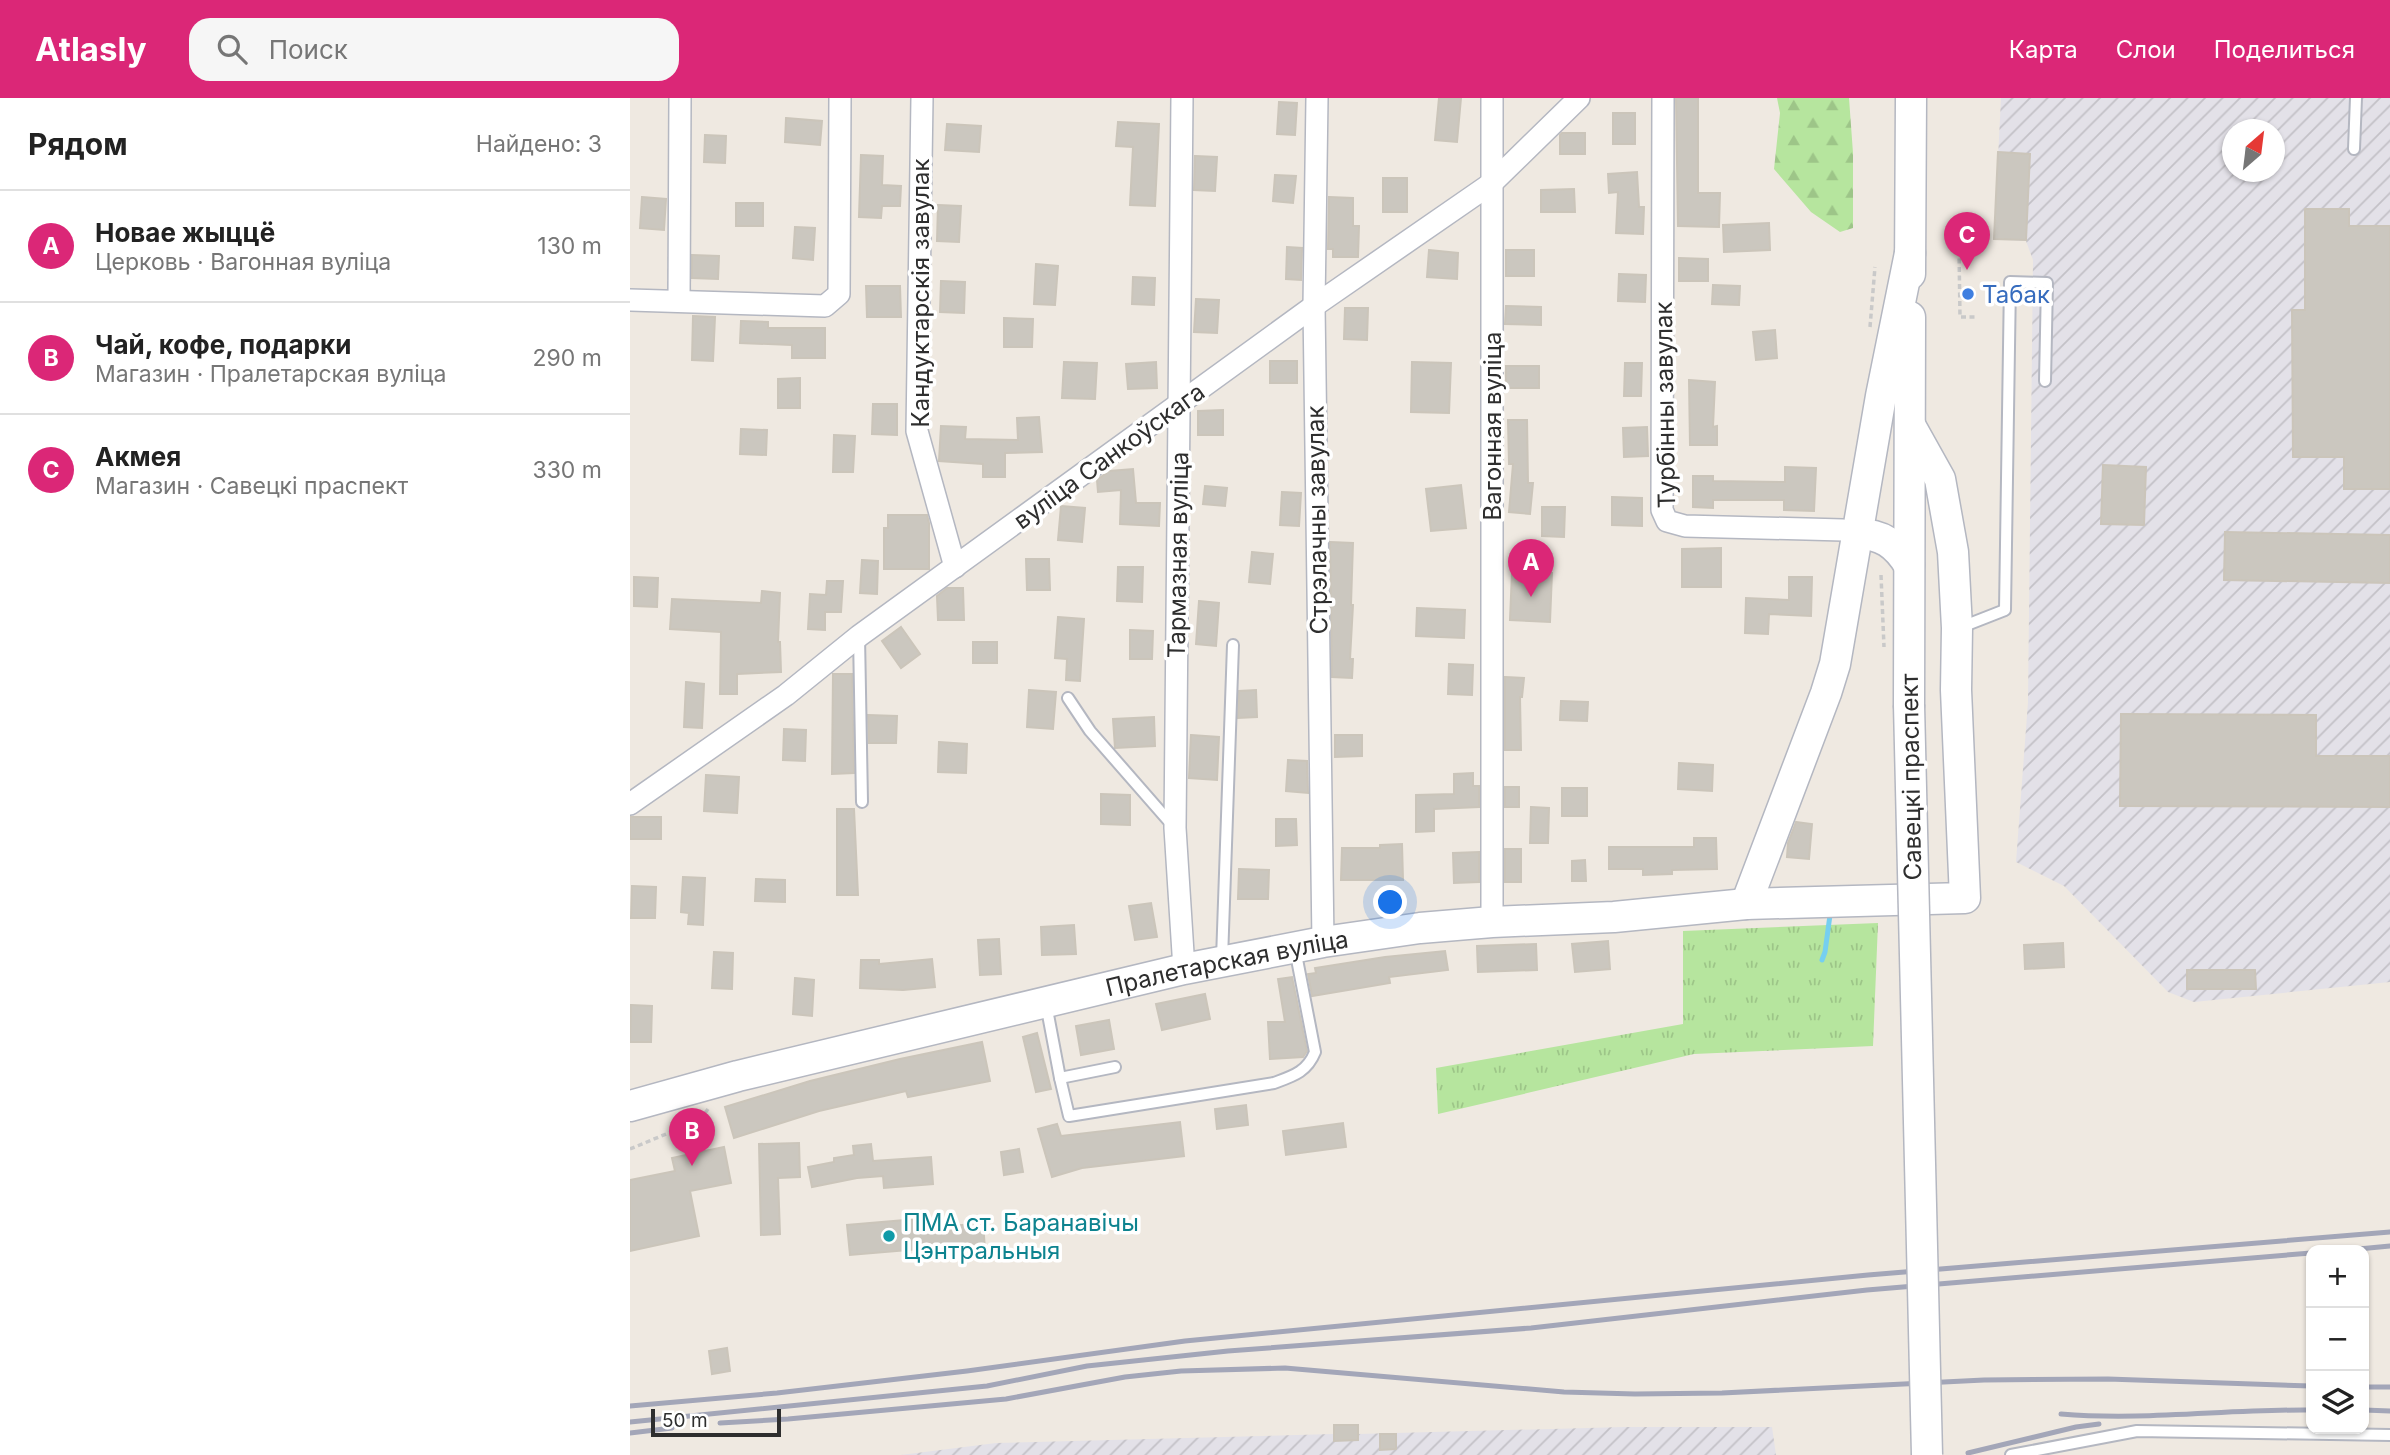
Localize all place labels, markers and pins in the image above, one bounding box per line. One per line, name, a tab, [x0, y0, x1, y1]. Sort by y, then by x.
pin: C	[1944, 212, 1990, 270]
place label: Табак	[1982, 280, 2050, 309]
marker: Табак	[1960, 286, 1976, 302]
pin: A	[1508, 539, 1554, 597]
pin: B	[669, 1108, 715, 1166]
place label: ПМА ст. Баранавічы Цэнтральныя	[903, 1208, 1139, 1265]
marker: ПМА ст. Баранавічы Цэнтральныя	[881, 1228, 897, 1244]

